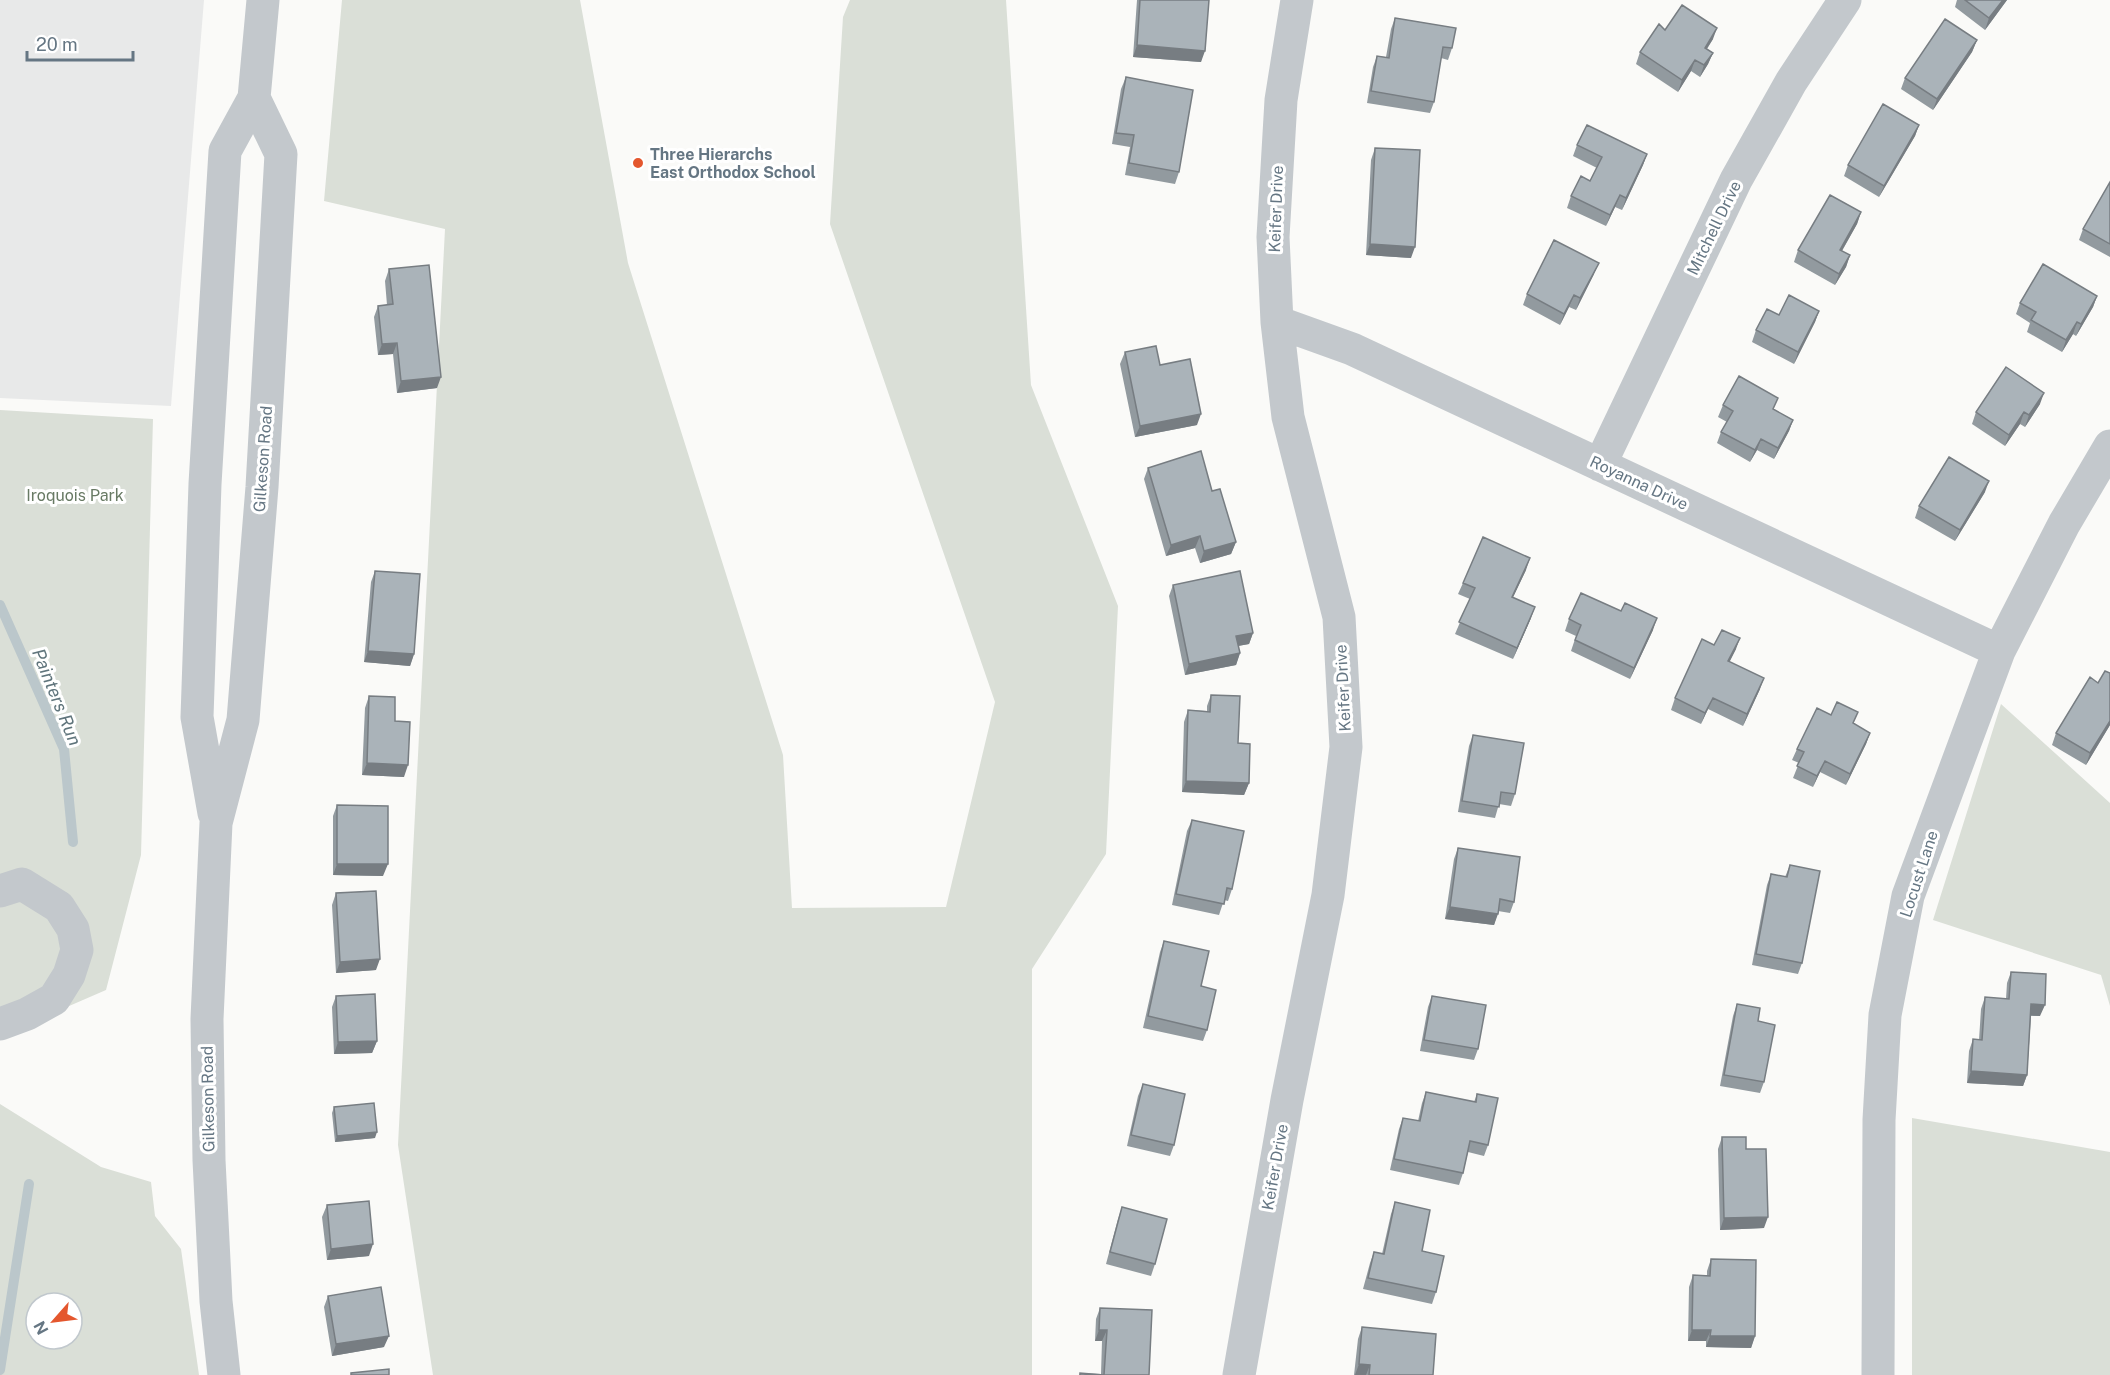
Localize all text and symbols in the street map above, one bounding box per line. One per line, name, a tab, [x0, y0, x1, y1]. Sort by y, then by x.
scale bar	[27, 24, 134, 62]
text: 20 m	[36, 34, 78, 55]
place label: Three Hierarchs East Orthodox School	[650, 145, 816, 182]
marker: Three Hierarchs East Orthodox School	[631, 156, 645, 170]
street label: Keifer Drive	[1265, 165, 1287, 253]
street label: Mitchell Drive	[1683, 178, 1745, 278]
street label: Gilkeson Road	[250, 405, 276, 513]
street label: Royanna Drive	[1587, 452, 1691, 514]
park label: Iroquois Park	[26, 486, 124, 505]
street label: Keifer Drive	[1331, 644, 1355, 732]
water label: Painters Run	[28, 645, 86, 749]
street label: Locust Lane	[1896, 828, 1942, 920]
street label: Gilkeson Road	[198, 1046, 218, 1152]
street label: Keifer Drive	[1258, 1122, 1292, 1212]
north arrow	[24, 1291, 84, 1351]
text: N	[30, 1318, 53, 1338]

